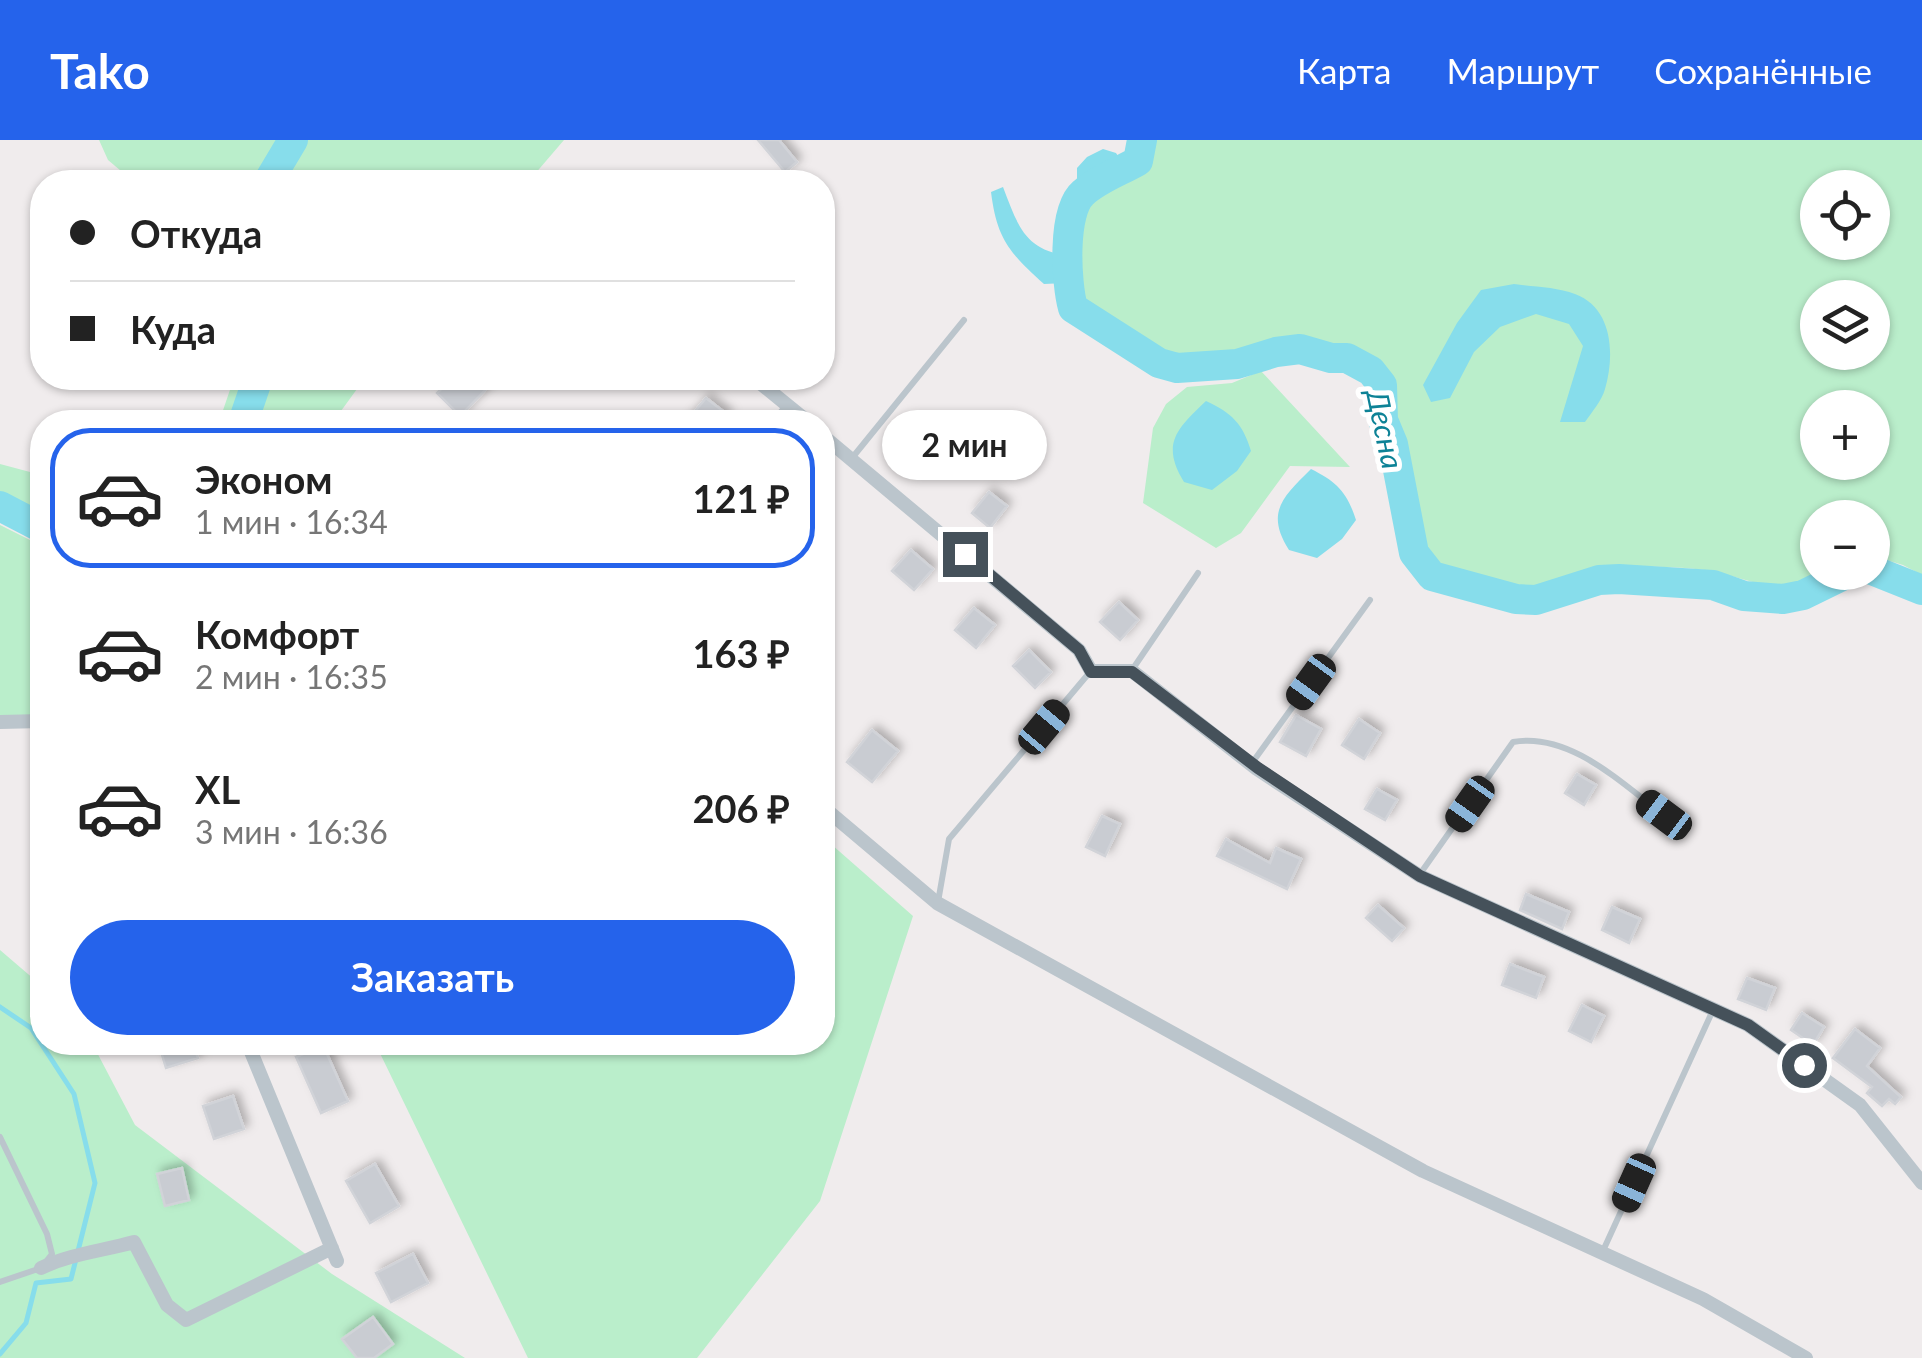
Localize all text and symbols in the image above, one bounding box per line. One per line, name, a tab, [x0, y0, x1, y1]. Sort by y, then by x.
text: Tako	[50, 42, 150, 99]
text: Карта	[1297, 49, 1392, 91]
text: Маршрут	[1447, 49, 1599, 91]
text: Сохранённые	[1654, 49, 1872, 91]
map controls	[1800, 170, 1890, 590]
button: locate	[1800, 170, 1890, 260]
text: Откуда	[130, 210, 262, 256]
button: layers	[1800, 280, 1890, 370]
text: Куда	[130, 306, 216, 352]
water label: Десна	[1360, 384, 1412, 472]
button: +	[1800, 390, 1890, 480]
callout: 2 мин	[882, 409, 1048, 479]
text: 2 мин	[921, 425, 1008, 464]
icon: car	[75, 453, 165, 543]
text: Эконом	[195, 456, 333, 502]
text: 121 ₽	[693, 475, 790, 521]
button: −	[1800, 500, 1890, 590]
text: 1 мин · 16:34	[195, 502, 388, 541]
route end	[943, 532, 988, 577]
icon: car	[75, 608, 165, 698]
text: Комфорт	[195, 611, 359, 657]
text: 163 ₽	[693, 630, 790, 676]
car	[1281, 649, 1341, 715]
text: 2 мин · 16:35	[195, 657, 388, 696]
car	[1013, 694, 1075, 760]
icon: car	[75, 763, 165, 853]
text: XL	[195, 766, 240, 812]
car	[1441, 771, 1499, 837]
text: 206 ₽	[693, 785, 790, 831]
car	[1631, 785, 1697, 845]
text: 3 мин · 16:36	[195, 812, 388, 851]
button: Заказать	[70, 920, 795, 1035]
route start	[1782, 1043, 1827, 1088]
car	[1608, 1149, 1660, 1217]

